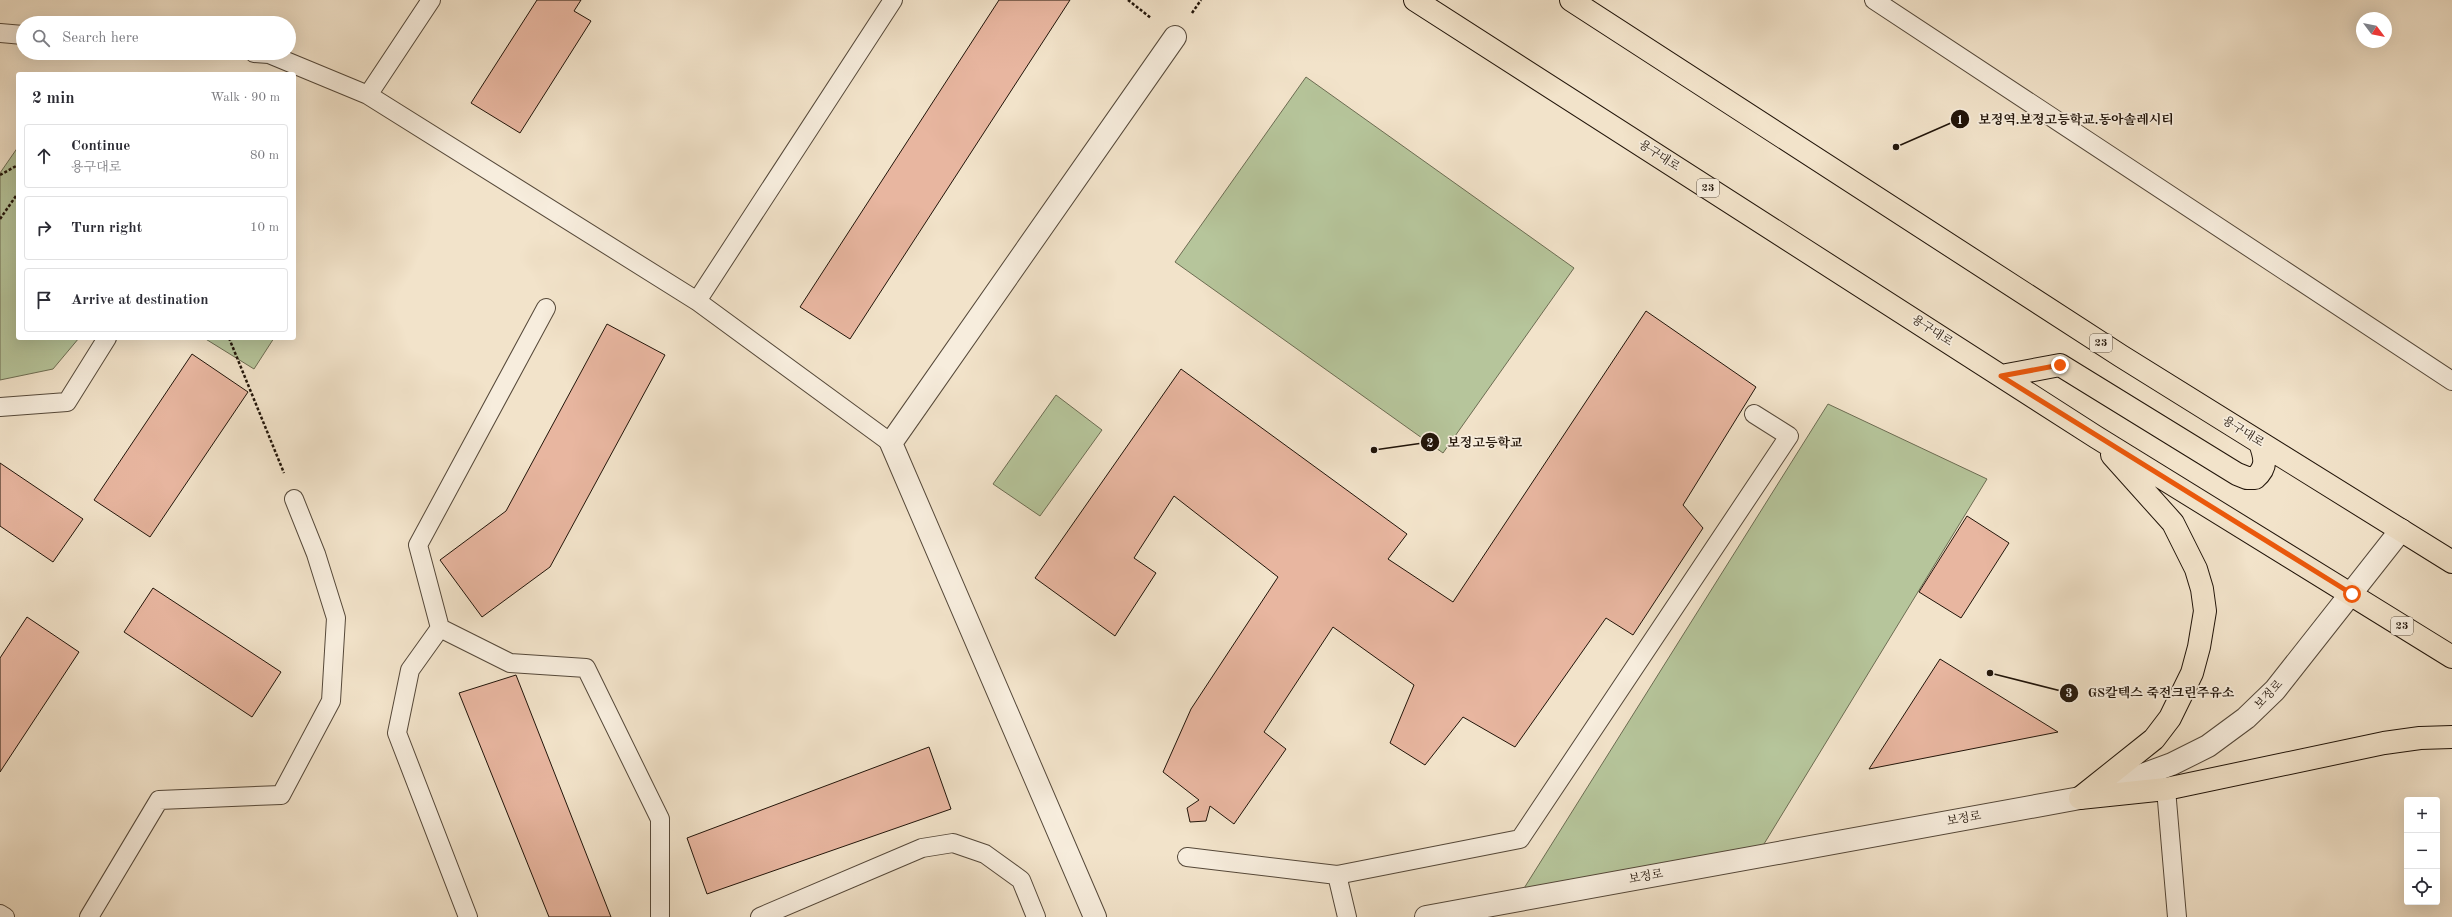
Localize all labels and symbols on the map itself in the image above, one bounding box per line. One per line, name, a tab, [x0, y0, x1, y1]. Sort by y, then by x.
north arrow	[2356, 12, 2392, 48]
callout: 보정역.보정고등학교.동아솔레시티	[1950, 107, 2182, 132]
text: 보정역.보정고등학교.동아솔레시티	[1978, 112, 2174, 127]
text: 1	[1957, 115, 1963, 127]
street label: 용구대로	[1636, 138, 1683, 174]
road number: 23	[1697, 179, 1719, 197]
street label: 용구대로	[1909, 313, 1956, 349]
road number: 23	[2090, 334, 2112, 352]
route end	[2051, 356, 2069, 374]
street label: 용구대로	[2220, 414, 2267, 450]
callout: 보정고등학교	[1420, 430, 1531, 455]
text: 보정고등학교	[1447, 435, 1523, 450]
text: 2	[1427, 438, 1434, 450]
route start	[2343, 585, 2361, 603]
road number: 23	[2391, 617, 2413, 635]
street label: 보정로	[2252, 677, 2286, 712]
callout: GS칼텍스 죽전크린주유소	[2059, 680, 2242, 705]
text: GS칼텍스 죽전크린주유소	[2088, 685, 2235, 700]
text: 3	[2066, 688, 2073, 700]
street label: 보정로	[1946, 809, 1983, 828]
street label: 보정로	[1628, 867, 1665, 886]

